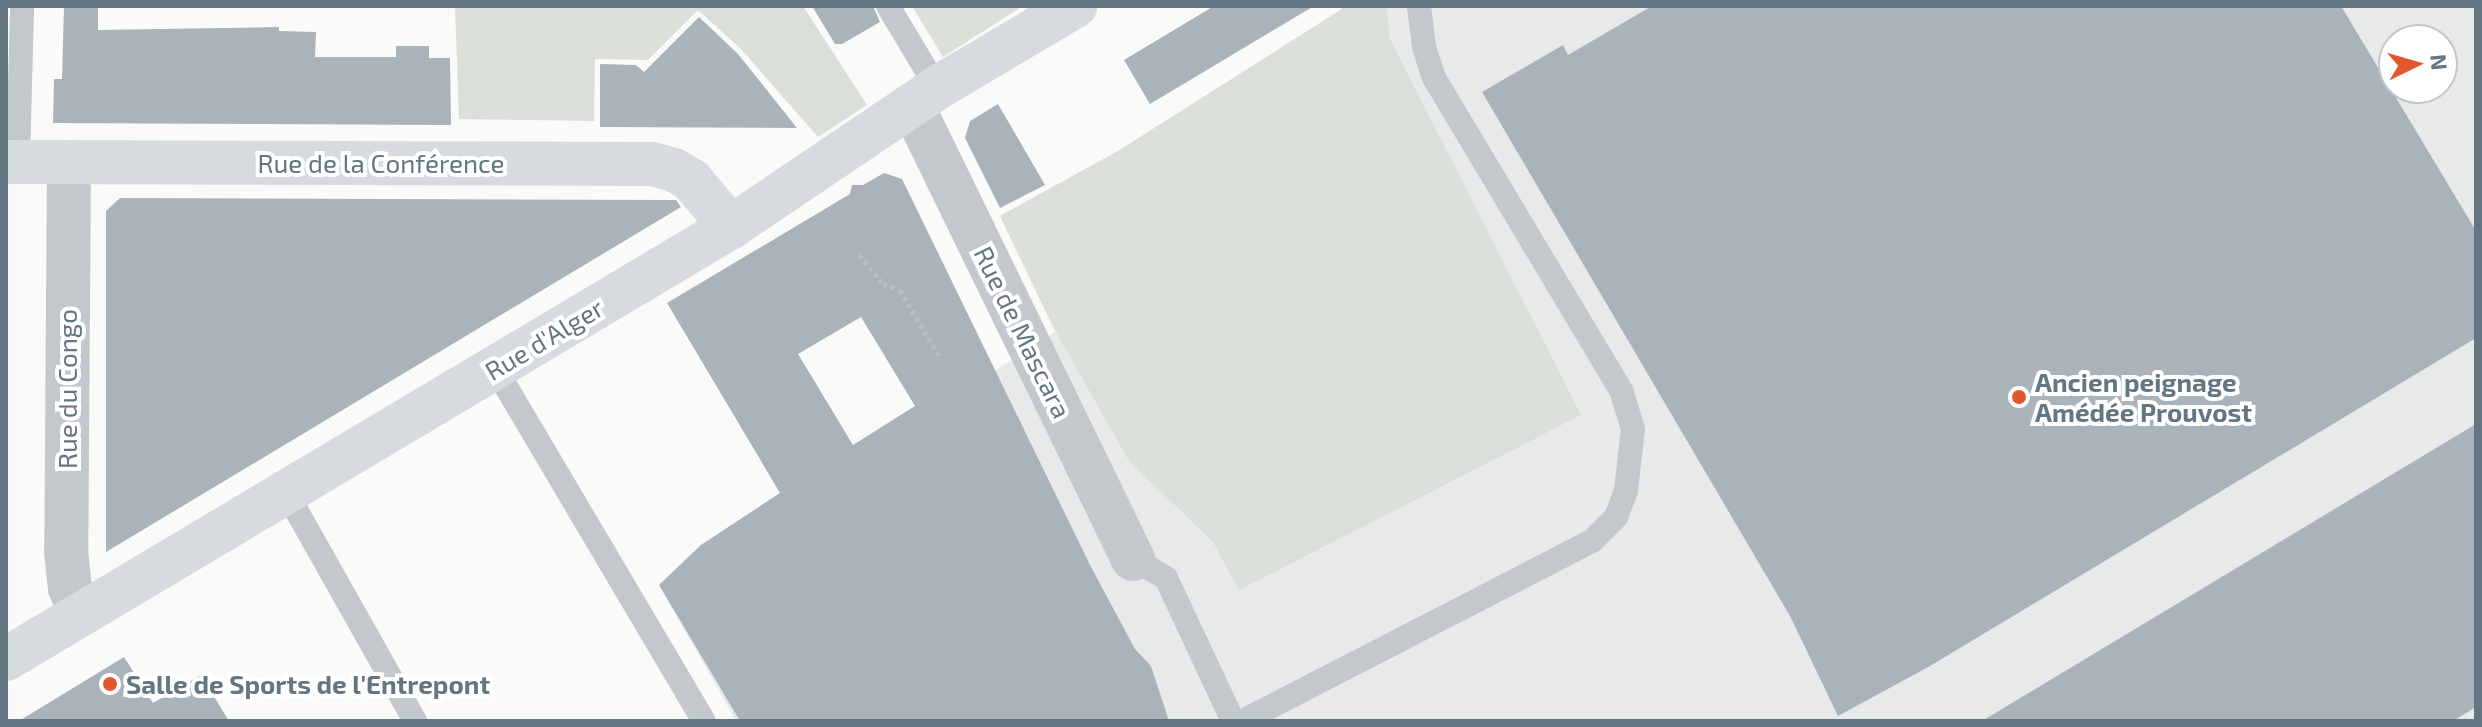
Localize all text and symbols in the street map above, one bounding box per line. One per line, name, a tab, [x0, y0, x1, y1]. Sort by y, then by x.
north arrow	[2378, 24, 2458, 104]
text: N	[2426, 53, 2454, 71]
street label: Rue de la Conférence	[257, 147, 505, 179]
street label: Rue de Mascara	[968, 241, 1078, 423]
street label: Rue d'Alger	[479, 291, 609, 387]
street label: Rue du Congo	[51, 309, 83, 469]
place label: Ancien peignage Amédée Prouvost	[2035, 366, 2252, 428]
marker: Ancien peignage Amédée Prouvost	[2010, 388, 2028, 406]
place label: Salle de Sports de l'Entrepont	[126, 668, 490, 700]
marker: Salle de Sports de l'Entrepont	[101, 675, 119, 693]

